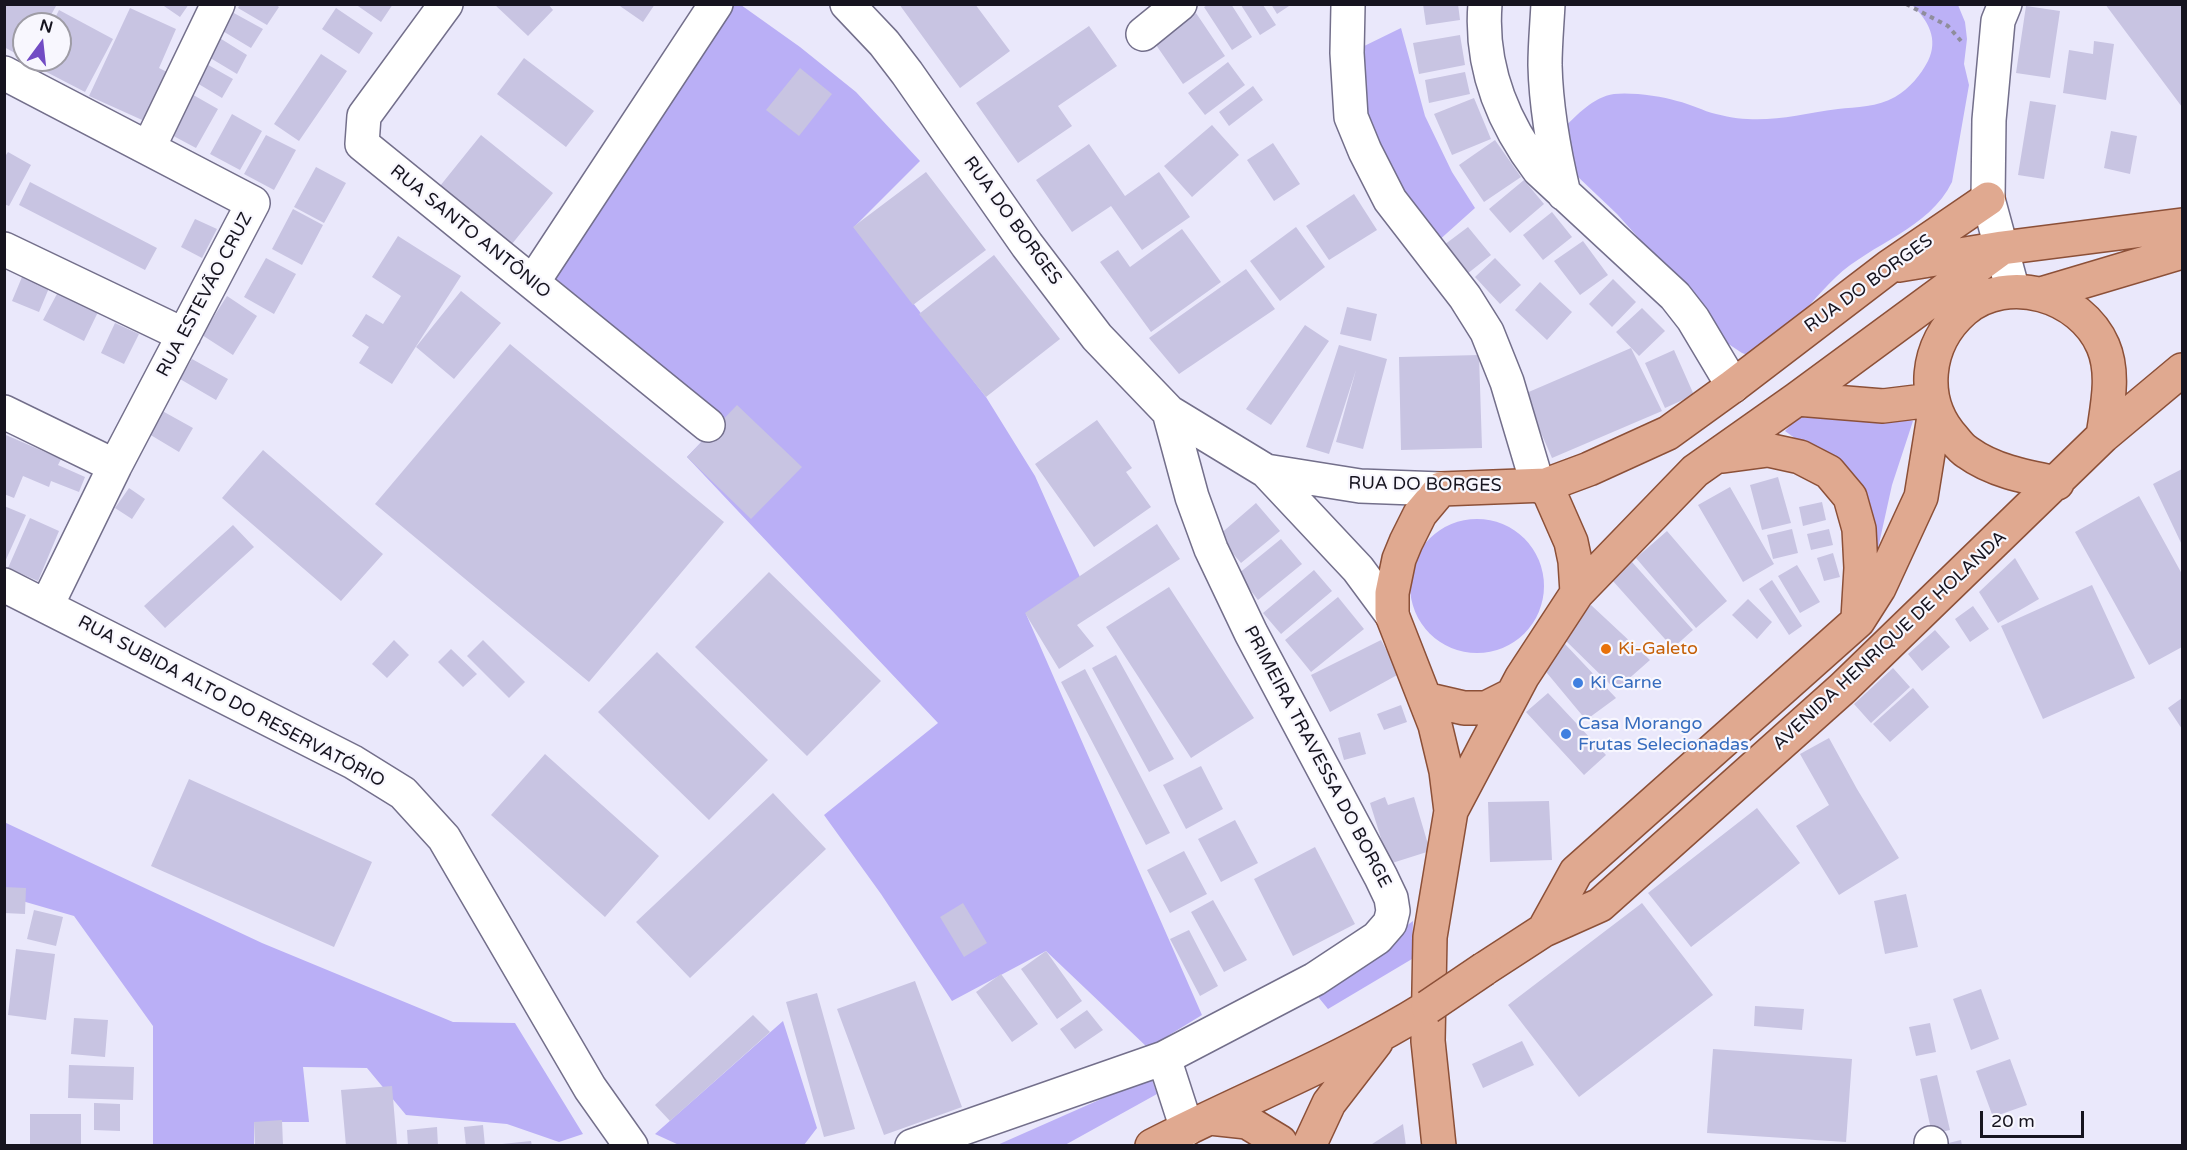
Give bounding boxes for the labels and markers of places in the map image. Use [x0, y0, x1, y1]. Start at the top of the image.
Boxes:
place label: Ki-Galeto [1618, 638, 1698, 660]
marker: Ki-Galeto [1599, 642, 1613, 656]
place label: Ki Carne [1590, 672, 1662, 694]
marker: Ki Carne [1571, 676, 1585, 690]
place label: Casa Morango Frutas Selecionadas [1578, 713, 1749, 756]
marker: Casa Morango Frutas Selecionadas [1559, 727, 1573, 741]

